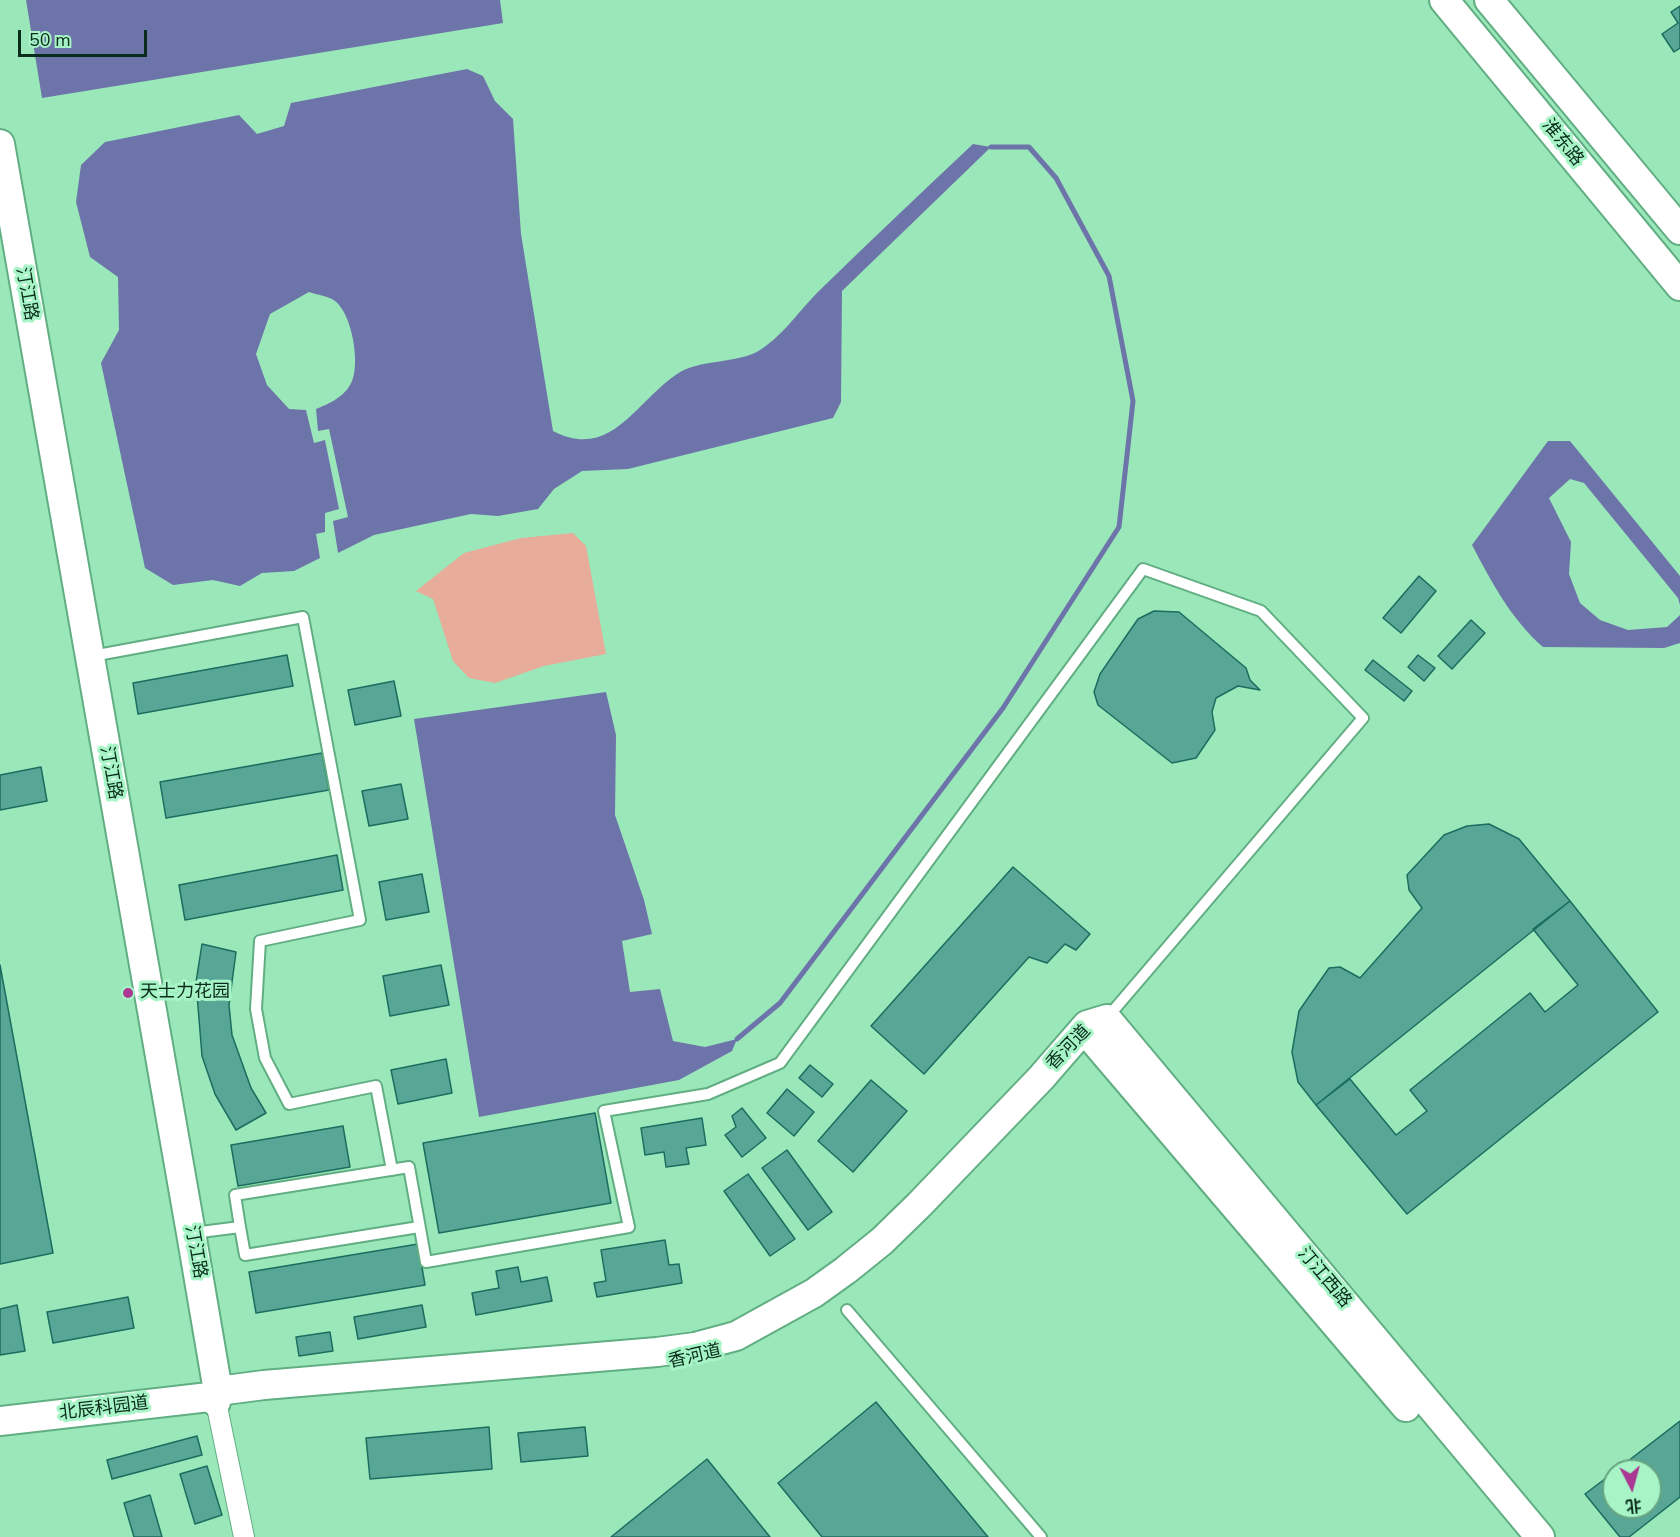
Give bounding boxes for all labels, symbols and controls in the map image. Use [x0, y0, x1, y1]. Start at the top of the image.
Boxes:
scale bar [21, 18, 150, 56]
text: 50 m [29, 28, 71, 52]
street label: 淮东路 [1537, 115, 1587, 171]
street label: 汀江路 [11, 266, 41, 322]
street label: 汀江路 [95, 745, 125, 801]
place label: 天士力花园 [140, 982, 230, 1004]
marker: 天士力花园 [121, 986, 135, 1000]
street label: 香河道 [1042, 1021, 1096, 1075]
street label: 汀江路 [180, 1224, 210, 1280]
street label: 汀江西路 [1293, 1243, 1355, 1313]
street label: 香河道 [666, 1340, 724, 1374]
street label: 北辰科园道 [58, 1393, 150, 1425]
north arrow [1602, 1459, 1662, 1519]
text: 北 [1625, 1493, 1643, 1517]

